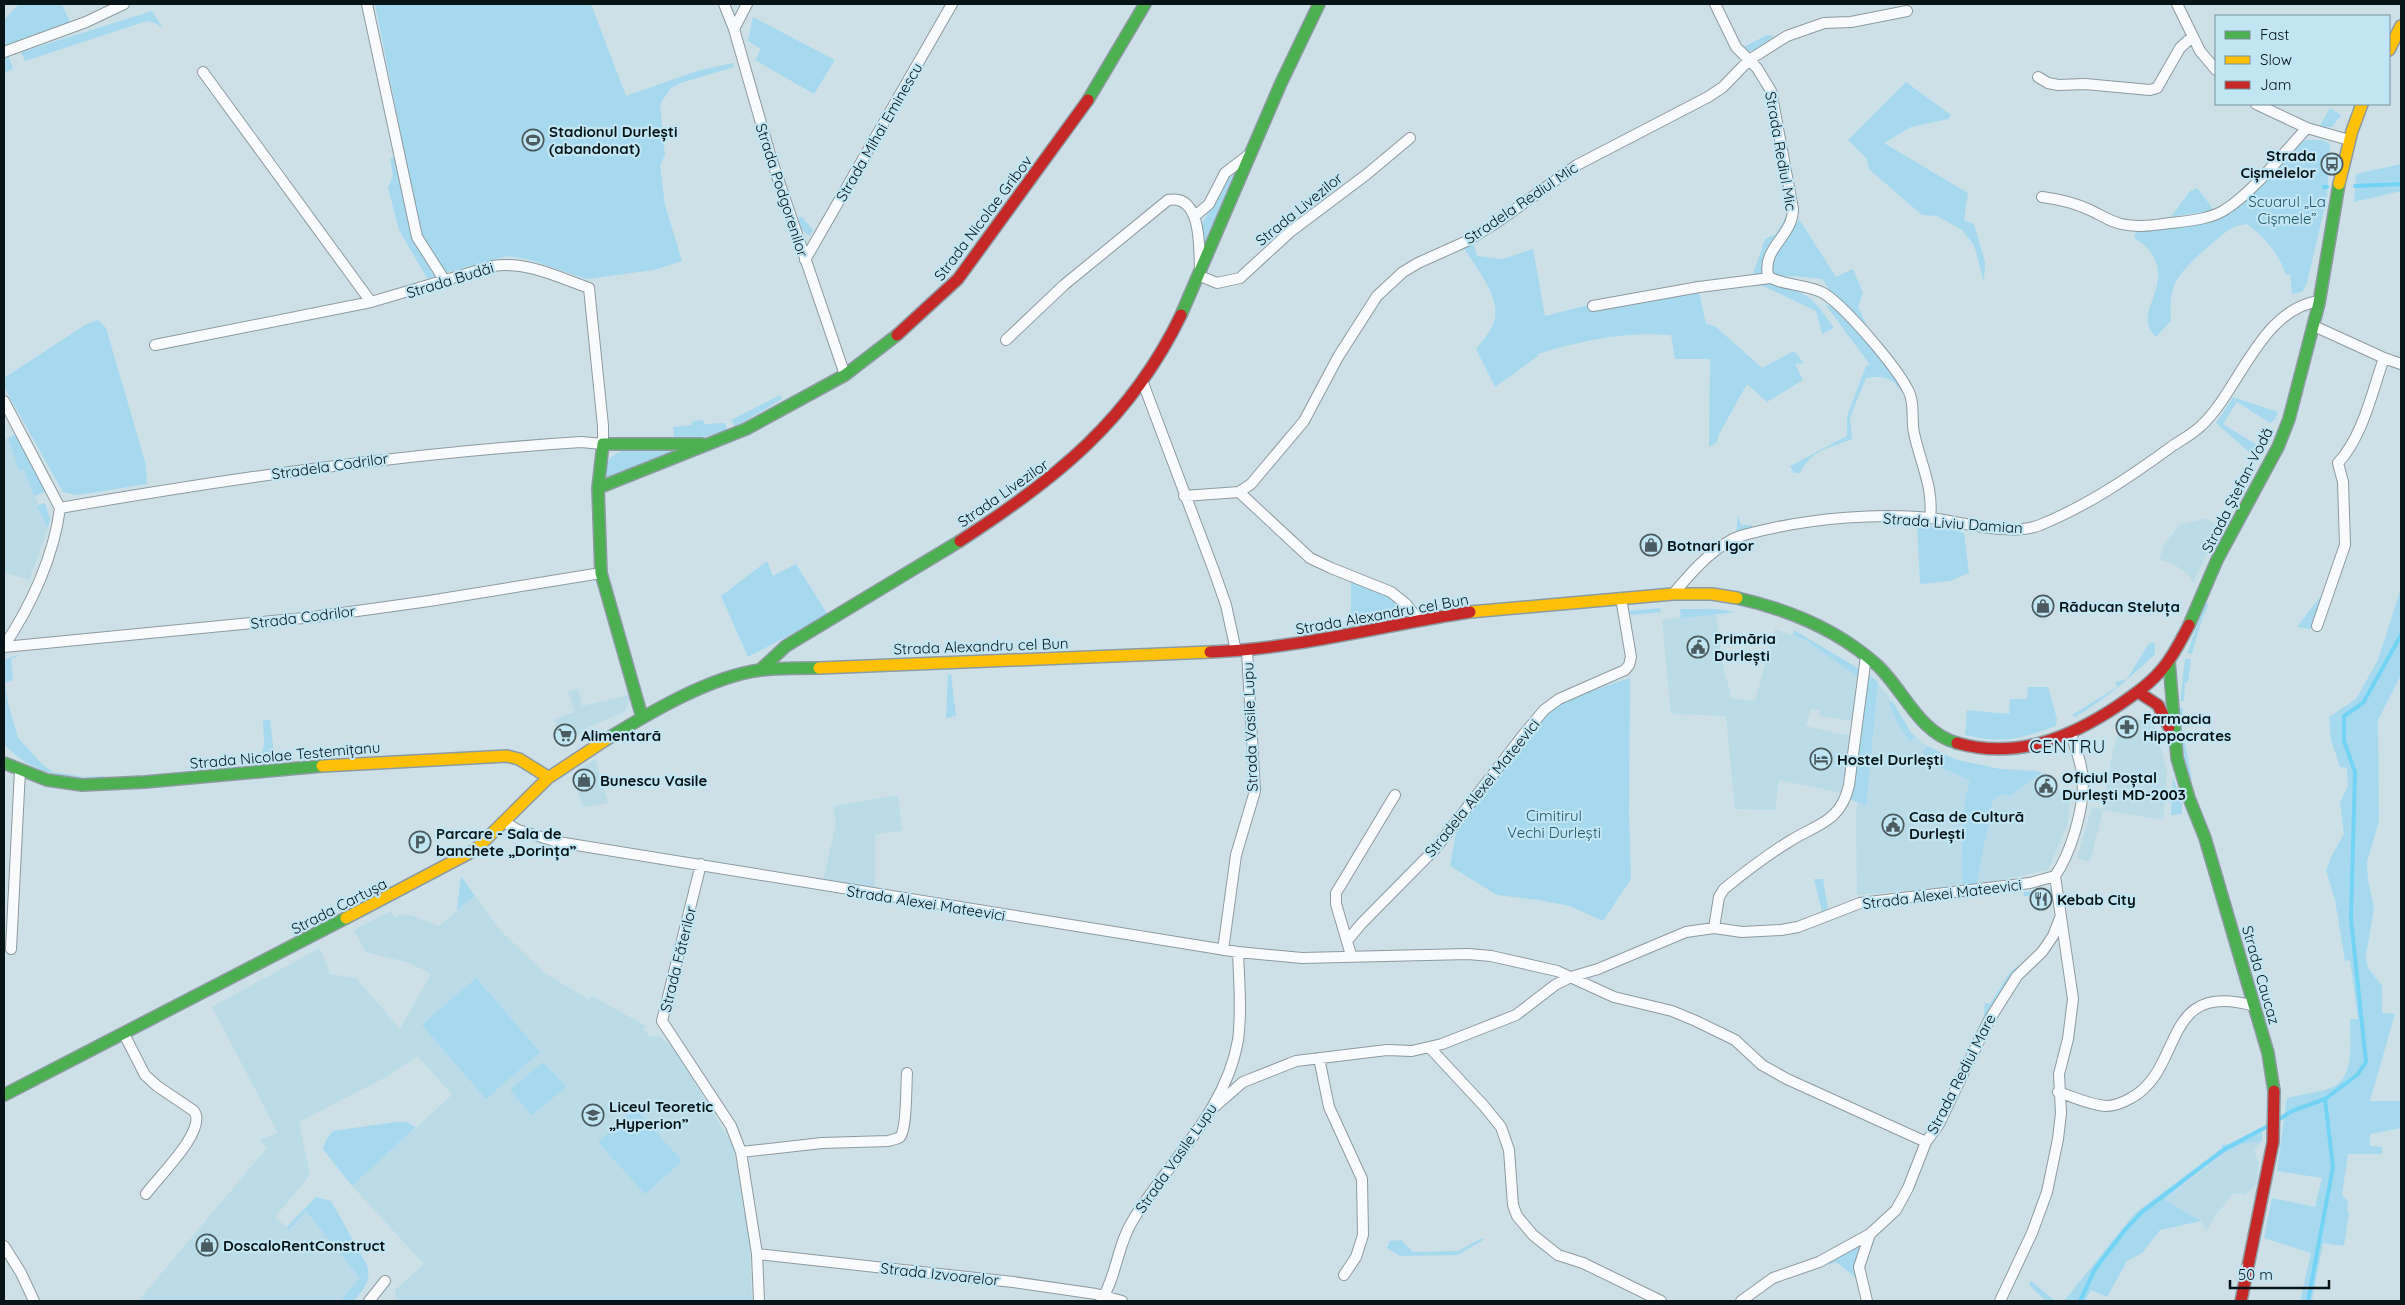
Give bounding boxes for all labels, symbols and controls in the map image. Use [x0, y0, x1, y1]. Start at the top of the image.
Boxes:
legend [2215, 15, 2390, 105]
text: Fast [2260, 25, 2289, 44]
text: Slow [2260, 50, 2292, 69]
street label: Strada Mihai Eminescu [832, 59, 926, 205]
text: Jam [2260, 75, 2291, 94]
street label: Strada Rediul Mic [1761, 90, 1801, 212]
street label: Strada Podgorenilor [751, 121, 813, 259]
place label: Stadionul Durlești (abandonat) [549, 122, 678, 158]
sports icon: Stadionul Durlești (abandonat) [521, 128, 545, 152]
place label: Strada Cișmelelor [2241, 146, 2316, 183]
street label: Strada Nicolae Gribov [930, 152, 1036, 284]
bus stop icon: Strada Cișmelelor [2320, 152, 2344, 176]
street label: Stradela Rediul Mic [1461, 158, 1581, 248]
street label: Strada Livezilor [1252, 168, 1347, 250]
park label: Scuarul „La Cișmele” [2248, 192, 2326, 228]
street label: Strada Budăi [404, 258, 496, 302]
street label: Strada Ștefan-Vodă [2197, 424, 2277, 556]
street label: Stradela Codrilor [271, 448, 390, 484]
street label: Strada Livezilor [954, 455, 1052, 531]
street label: Strada Liviu Damian [1883, 509, 2023, 537]
shop icon: Botnari Igor [1639, 533, 1663, 557]
place label: Botnari Igor [1667, 536, 1755, 555]
street label: Strada Alexandru cel Bun [1294, 589, 1470, 639]
shop icon: Răducan Steluța [2031, 594, 2055, 618]
place label: Răducan Steluța [2059, 597, 2180, 617]
street label: Strada Codrilor [249, 601, 357, 633]
place label: Primăria Durlești [1714, 629, 1776, 666]
street label: Strada Alexandru cel Bun [893, 633, 1069, 659]
public building icon: Primăria Durlești [1686, 635, 1710, 659]
street label: Strada Vasile Lupu [1238, 662, 1262, 792]
place label: Farmacia Hippocrates [2143, 709, 2231, 745]
street label: Stradela Alexei Mateevici [1420, 715, 1544, 861]
pharmacy icon: Farmacia Hippocrates [2115, 715, 2139, 739]
supermarket icon: Alimentară [553, 723, 577, 747]
place label: Alimentară [581, 726, 661, 745]
district label: CENTRU [2030, 735, 2106, 758]
street label: Strada Nicolae Testemițanu [189, 737, 381, 773]
hotel icon: Hostel Durlești [1809, 747, 1833, 771]
place label: Hostel Durlești [1837, 750, 1943, 770]
shop icon: Bunescu Vasile [572, 768, 596, 792]
place label: Oficiul Poștal Durlești MD-2003 [2062, 768, 2186, 805]
place label: Bunescu Vasile [600, 771, 708, 790]
public building icon: Oficiul Poștal Durlești MD-2003 [2034, 774, 2058, 798]
park label: Cimitirul Vechi Durlești [1507, 806, 1601, 842]
place label: Casa de Cultură Durlești [1909, 807, 2024, 844]
public building icon: Casa de Cultură Durlești [1881, 813, 1905, 837]
place label: Parcare - Sala de banchete „Dorința” [436, 824, 577, 861]
parking icon: Parcare - Sala de banchete „Dorința” [408, 830, 432, 854]
street label: Strada Cartușa [288, 874, 390, 938]
street label: Strada Alexei Mateevici [1861, 875, 2023, 913]
street label: Strada Alexei Mateevici [845, 881, 1007, 925]
restaurant icon: Kebab City [2029, 887, 2053, 911]
place label: Kebab City [2057, 890, 2136, 909]
street label: Strada Făterilor [656, 904, 700, 1014]
street label: Strada Caucaz [2238, 923, 2284, 1027]
street label: Strada Rediul Mare [1922, 1011, 2000, 1137]
place label: Liceul Teoretic „Hyperion” [609, 1097, 713, 1133]
street label: Strada Vasile Lupu [1131, 1099, 1221, 1217]
school or university icon: Liceul Teoretic „Hyperion” [581, 1103, 605, 1127]
shop icon: DoscaloRentConstruct [195, 1233, 219, 1257]
place label: DoscaloRentConstruct [223, 1236, 385, 1255]
street label: Strada Izvoarelor [880, 1258, 1001, 1290]
scale bar [2230, 1258, 2329, 1290]
text: 50 m [2238, 1265, 2273, 1284]

